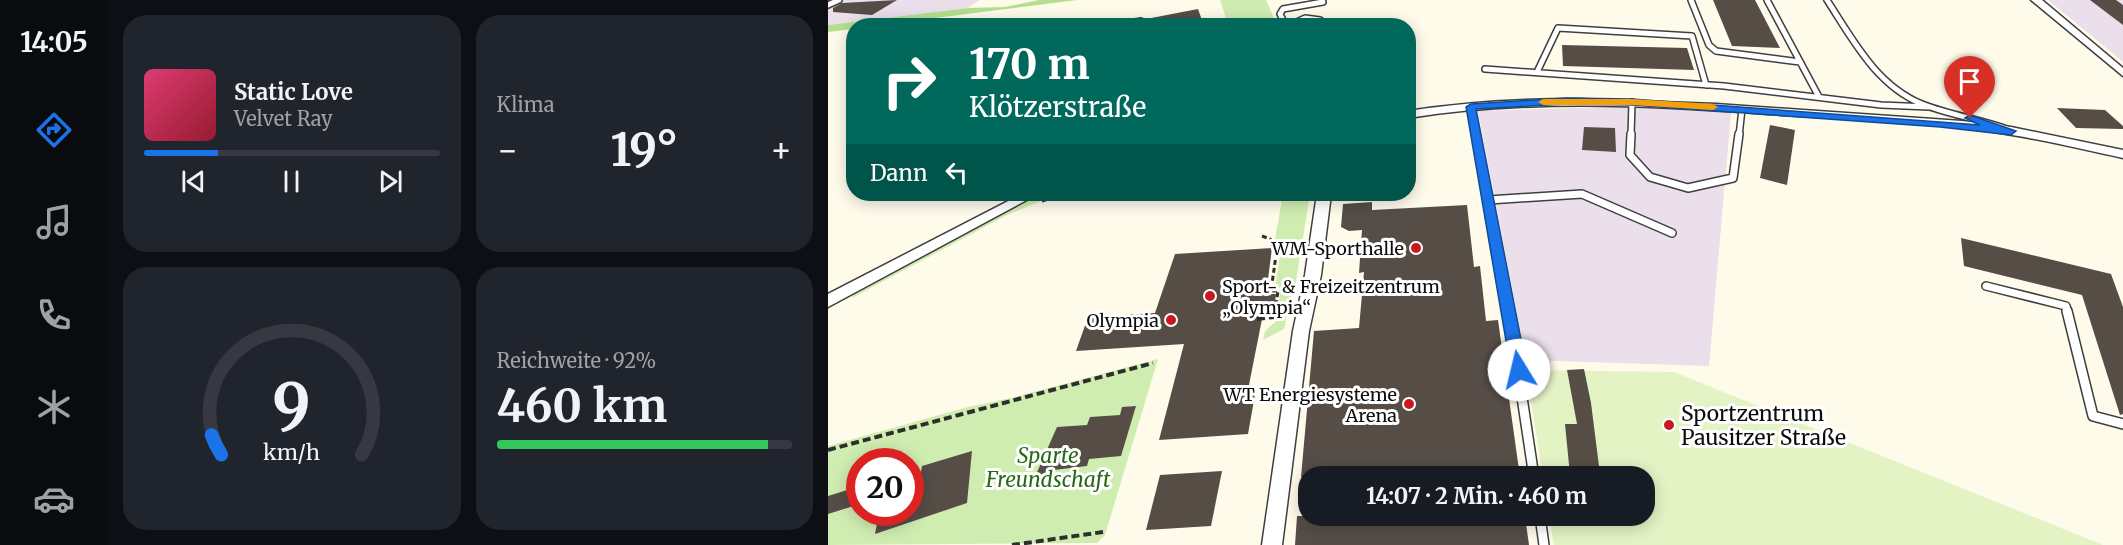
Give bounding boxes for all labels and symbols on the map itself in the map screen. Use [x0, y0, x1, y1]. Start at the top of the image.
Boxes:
pin [1944, 56, 1995, 118]
place label: WM-Sporthalle [1270, 237, 1404, 260]
marker: WM-Sporthalle [1409, 241, 1423, 255]
place label: Sport- & Freizeitzentrum „Olympia“ [1222, 275, 1440, 319]
marker: Sport- & Freizeitzentrum „Olympia“ [1203, 289, 1217, 303]
place label: Olympia [1086, 309, 1159, 332]
marker: Olympia [1164, 313, 1178, 327]
position arrow [1487, 338, 1551, 402]
place label: WT Energiesysteme Arena [1223, 383, 1397, 427]
marker: WT Energiesysteme Arena [1402, 397, 1416, 411]
place label: Sportzentrum Pausitzer Straße [1681, 400, 1846, 451]
marker: Sportzentrum Pausitzer Straße [1662, 418, 1676, 432]
park label: Sparte Freundschaft [985, 442, 1111, 493]
speed limit sign: 20 [846, 448, 924, 526]

